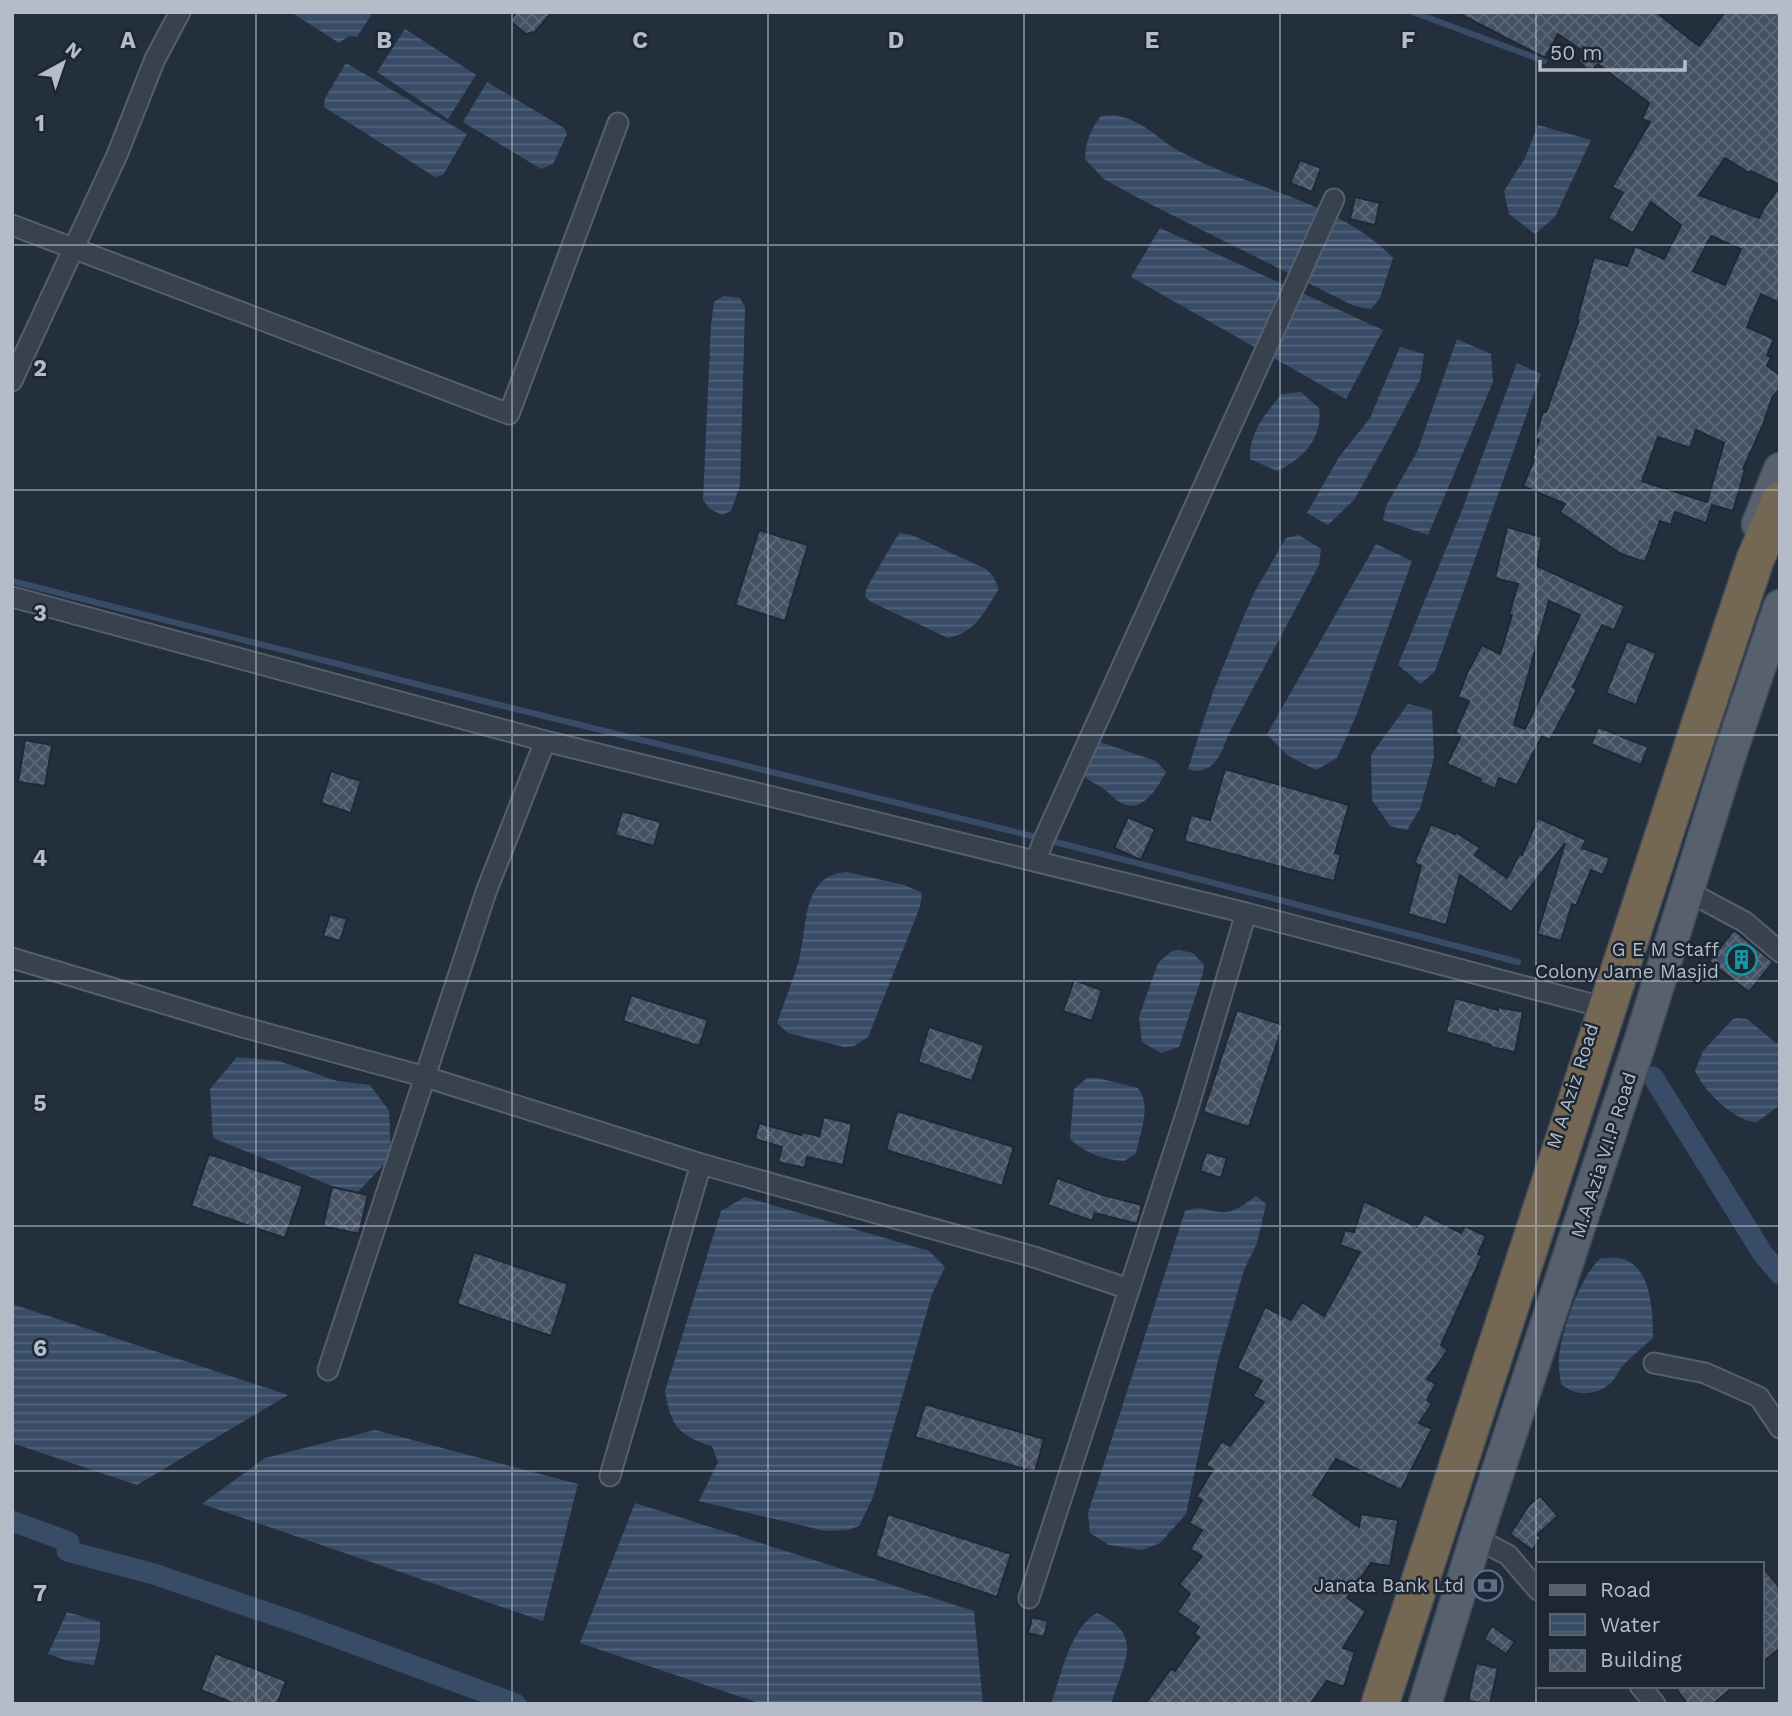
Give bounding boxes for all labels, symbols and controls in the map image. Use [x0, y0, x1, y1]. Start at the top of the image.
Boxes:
text: A [120, 27, 136, 54]
text: B [376, 27, 392, 54]
text: C [632, 27, 648, 54]
text: D [888, 27, 904, 54]
text: E [1145, 27, 1159, 54]
text: F [1401, 27, 1415, 54]
north arrow [28, 28, 98, 98]
scale bar [1540, 28, 1685, 72]
text: N [61, 37, 86, 64]
text: 50 m [1550, 40, 1602, 65]
text: 1 [35, 110, 45, 137]
text: 2 [33, 355, 47, 382]
text: 3 [33, 600, 47, 627]
text: 4 [33, 845, 48, 872]
place label: G E M Staff Colony Jame Masjid [1535, 938, 1719, 983]
building icon: G E M Staff Colony Jame Masjid [1725, 943, 1759, 977]
street label: M A Aziz Road [1541, 1021, 1604, 1152]
street label: M.A Azia V.I.P Road [1566, 1069, 1641, 1241]
text: 5 [33, 1090, 47, 1117]
text: 6 [33, 1335, 47, 1362]
legend [1536, 1562, 1764, 1688]
bank icon: Janata Bank Ltd [1470, 1568, 1504, 1602]
place label: Janata Bank Ltd [1314, 1574, 1464, 1597]
text: Road [1600, 1577, 1651, 1602]
text: 7 [33, 1580, 47, 1607]
text: Water [1600, 1612, 1661, 1637]
text: Building [1600, 1647, 1682, 1672]

